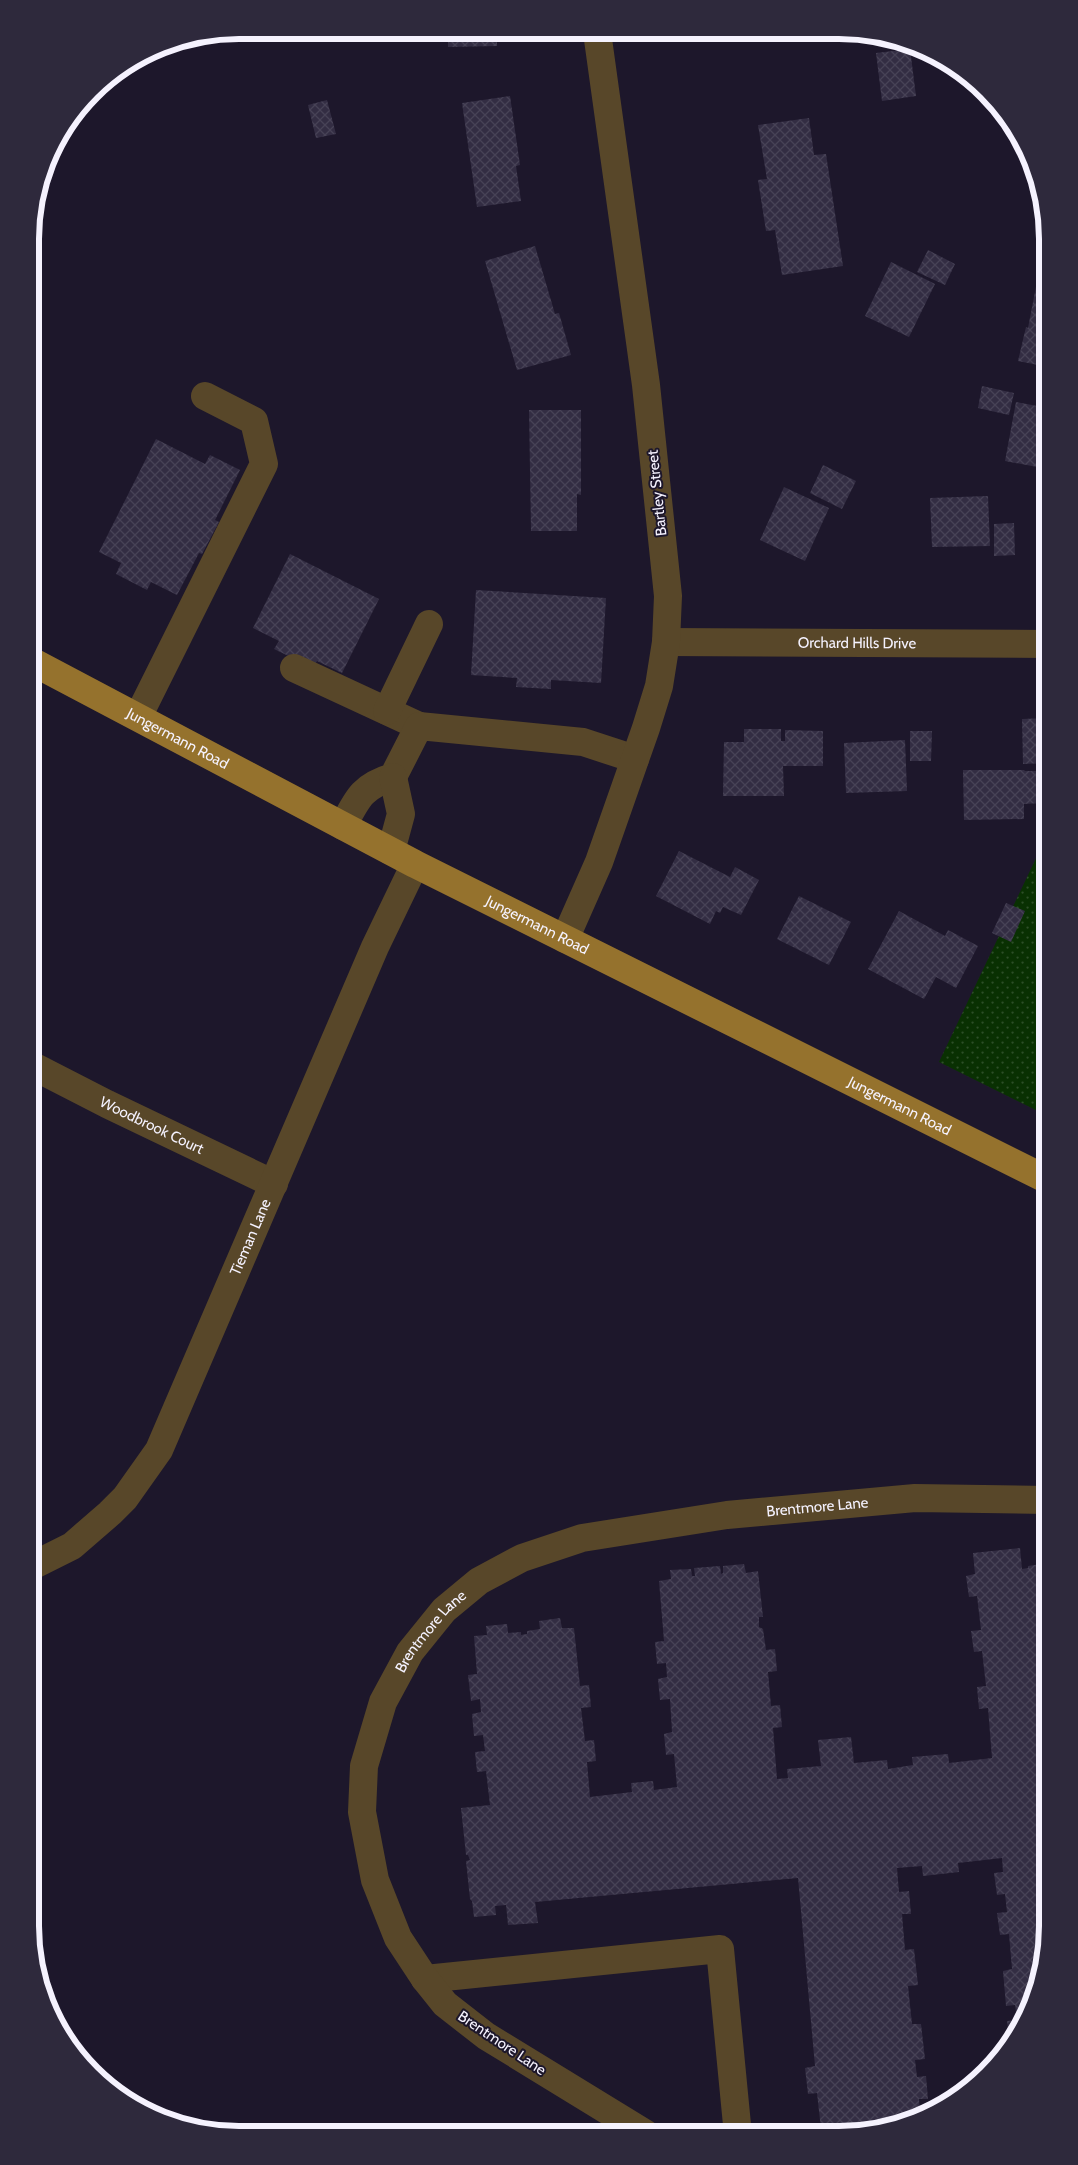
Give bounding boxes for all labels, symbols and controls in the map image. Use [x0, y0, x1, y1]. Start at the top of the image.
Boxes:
street label: Bartley Street [644, 449, 670, 537]
street label: Orchard Hills Drive [798, 634, 917, 652]
street label: Jungermann Road [123, 704, 232, 773]
street label: Jungermann Road [482, 891, 592, 958]
street label: Jungermann Road [844, 1072, 954, 1139]
street label: Woodbrook Court [97, 1093, 207, 1158]
street label: Tieman Lane [226, 1196, 275, 1278]
street label: Brentmore Lane [766, 1493, 869, 1520]
street label: Brentmore Lane [392, 1586, 470, 1676]
street label: Brentmore Lane [455, 2007, 550, 2079]

